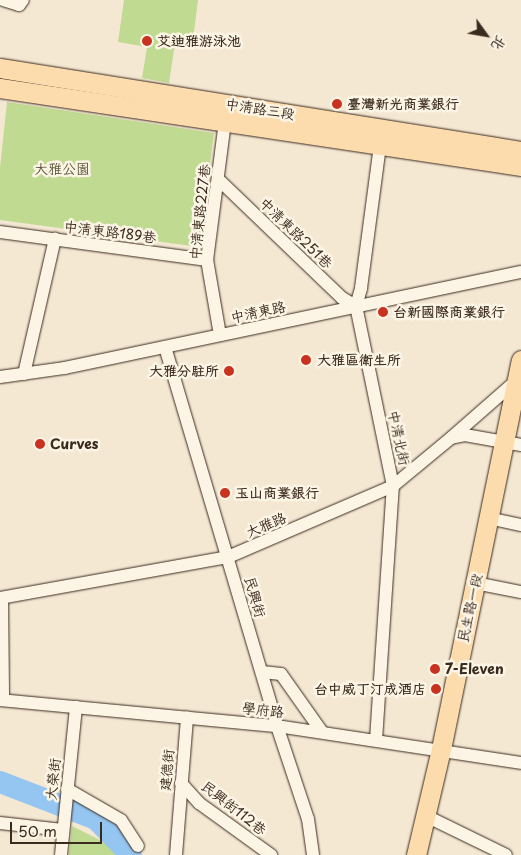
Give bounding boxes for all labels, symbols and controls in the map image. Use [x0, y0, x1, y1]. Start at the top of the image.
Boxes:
north arrow [461, 10, 511, 60]
text: 北 [487, 32, 512, 55]
place label: 艾迪雅游泳池 [157, 33, 241, 49]
marker: 艾迪雅游泳池 [141, 35, 153, 47]
street label: 中清路三段 [224, 95, 296, 123]
place label: 臺灣新光商業銀行 [347, 96, 459, 112]
marker: 臺灣新光商業銀行 [331, 98, 343, 110]
park label: 大雅公園 [34, 161, 90, 177]
street label: 中清東路227巷 [187, 163, 213, 261]
street label: 中清東路251巷 [256, 194, 336, 272]
street label: 中清東路189巷 [63, 218, 157, 246]
street label: 中清東路 [229, 298, 287, 326]
place label: 台新國際商業銀行 [393, 304, 505, 320]
marker: 台新國際商業銀行 [377, 306, 389, 318]
place label: 大雅區衛生所 [317, 352, 401, 368]
marker: 大雅區衛生所 [299, 353, 313, 367]
place label: 大雅分駐所 [149, 363, 219, 379]
marker: 大雅分駐所 [223, 365, 235, 377]
street label: 中清北街 [385, 409, 413, 467]
place label: Curves [50, 436, 99, 452]
marker: Curves [34, 438, 46, 450]
place label: 玉山商業銀行 [235, 485, 319, 501]
marker: 玉山商業銀行 [219, 487, 231, 499]
street label: 大雅路 [243, 509, 289, 541]
street label: 民生路一段 [455, 572, 485, 644]
street label: 民興街 [241, 574, 269, 620]
place label: 7-Eleven [445, 661, 504, 677]
marker: 7-Eleven [429, 663, 441, 675]
place label: 台中威丁汀成酒店 [314, 681, 426, 697]
marker: 台中威丁汀成酒店 [430, 683, 442, 695]
street label: 學府路 [241, 699, 285, 721]
street label: 建德街 [157, 748, 177, 792]
street label: 大榮街 [42, 757, 64, 801]
street label: 民興街112巷 [198, 777, 270, 839]
scale bar [12, 812, 105, 844]
text: 50 m [18, 819, 57, 842]

